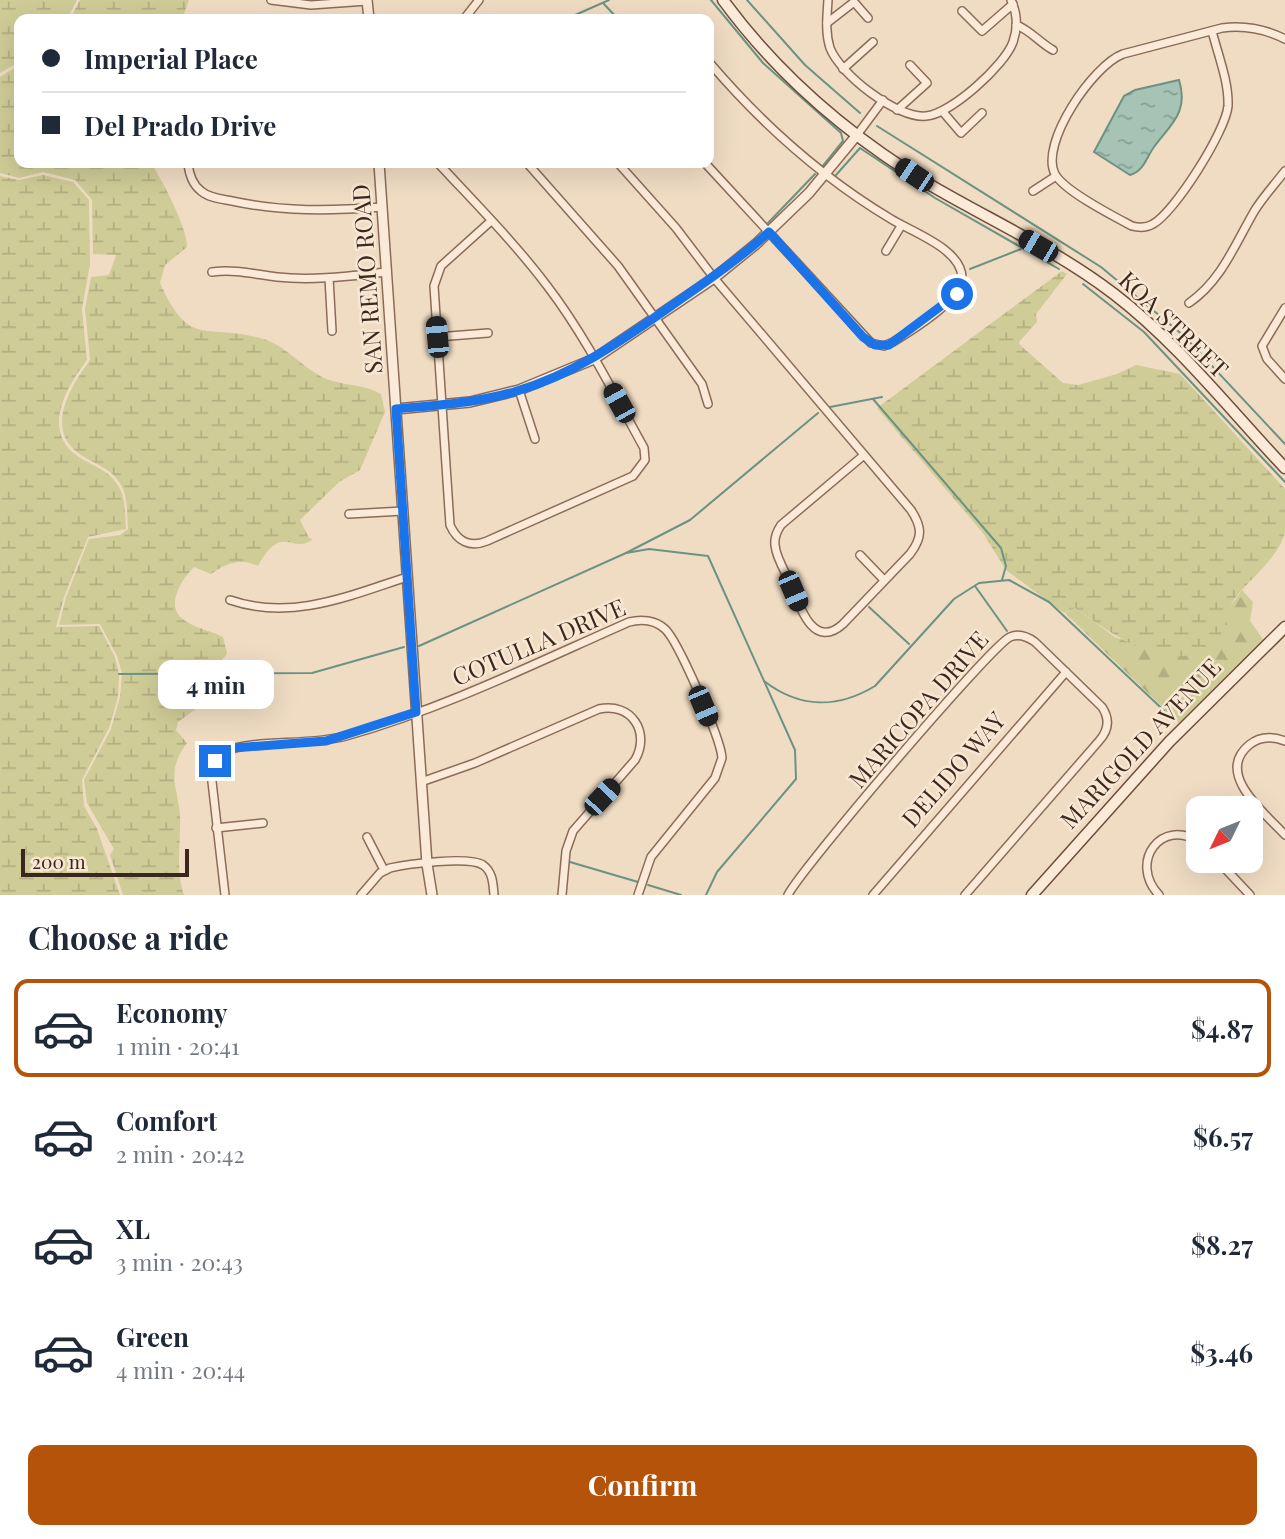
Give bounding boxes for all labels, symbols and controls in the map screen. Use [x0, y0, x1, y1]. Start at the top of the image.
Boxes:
text: Imperial Place [84, 41, 258, 76]
text: Del Prado Drive [84, 108, 276, 143]
car [891, 155, 938, 195]
street label: SAN REMO ROAD [343, 183, 389, 375]
car [1015, 226, 1062, 266]
street label: KOA STREET [1113, 263, 1236, 384]
route start [941, 278, 973, 310]
car [425, 315, 450, 359]
car [600, 380, 639, 426]
car [776, 568, 811, 614]
street label: COTULLA DRIVE [447, 590, 630, 692]
street label: MARICOPA DRIVE [841, 624, 994, 794]
street label: MARIGOLD AVENUE [1052, 651, 1227, 835]
callout: 4 min [157, 660, 273, 708]
text: 4 min [186, 669, 246, 700]
car [686, 683, 721, 729]
street label: DELIDO WAY [894, 704, 1012, 833]
route end [199, 745, 231, 777]
car [580, 774, 625, 820]
north arrow [1186, 796, 1264, 873]
map controls [1186, 796, 1263, 873]
scale bar [21, 846, 189, 878]
text: 200 m [32, 848, 86, 874]
text: Choose a ride [28, 915, 229, 958]
text: Economy [116, 995, 227, 1030]
icon: car [32, 997, 95, 1060]
text: $4.87 [1191, 1011, 1253, 1046]
text: 1 min · 20:41 [116, 1030, 239, 1061]
text: Comfort [116, 1103, 217, 1138]
icon: car [32, 1105, 95, 1168]
text: $6.57 [1193, 1119, 1253, 1154]
text: 2 min · 20:42 [116, 1138, 244, 1169]
text: XL [116, 1211, 150, 1246]
icon: car [32, 1213, 95, 1276]
text: $8.27 [1191, 1227, 1253, 1262]
text: 3 min · 20:43 [116, 1246, 243, 1277]
text: Green [116, 1319, 189, 1354]
icon: car [32, 1321, 95, 1384]
text: $3.46 [1190, 1335, 1253, 1370]
text: 4 min · 20:44 [116, 1354, 245, 1385]
button: Confirm [28, 1445, 1257, 1525]

